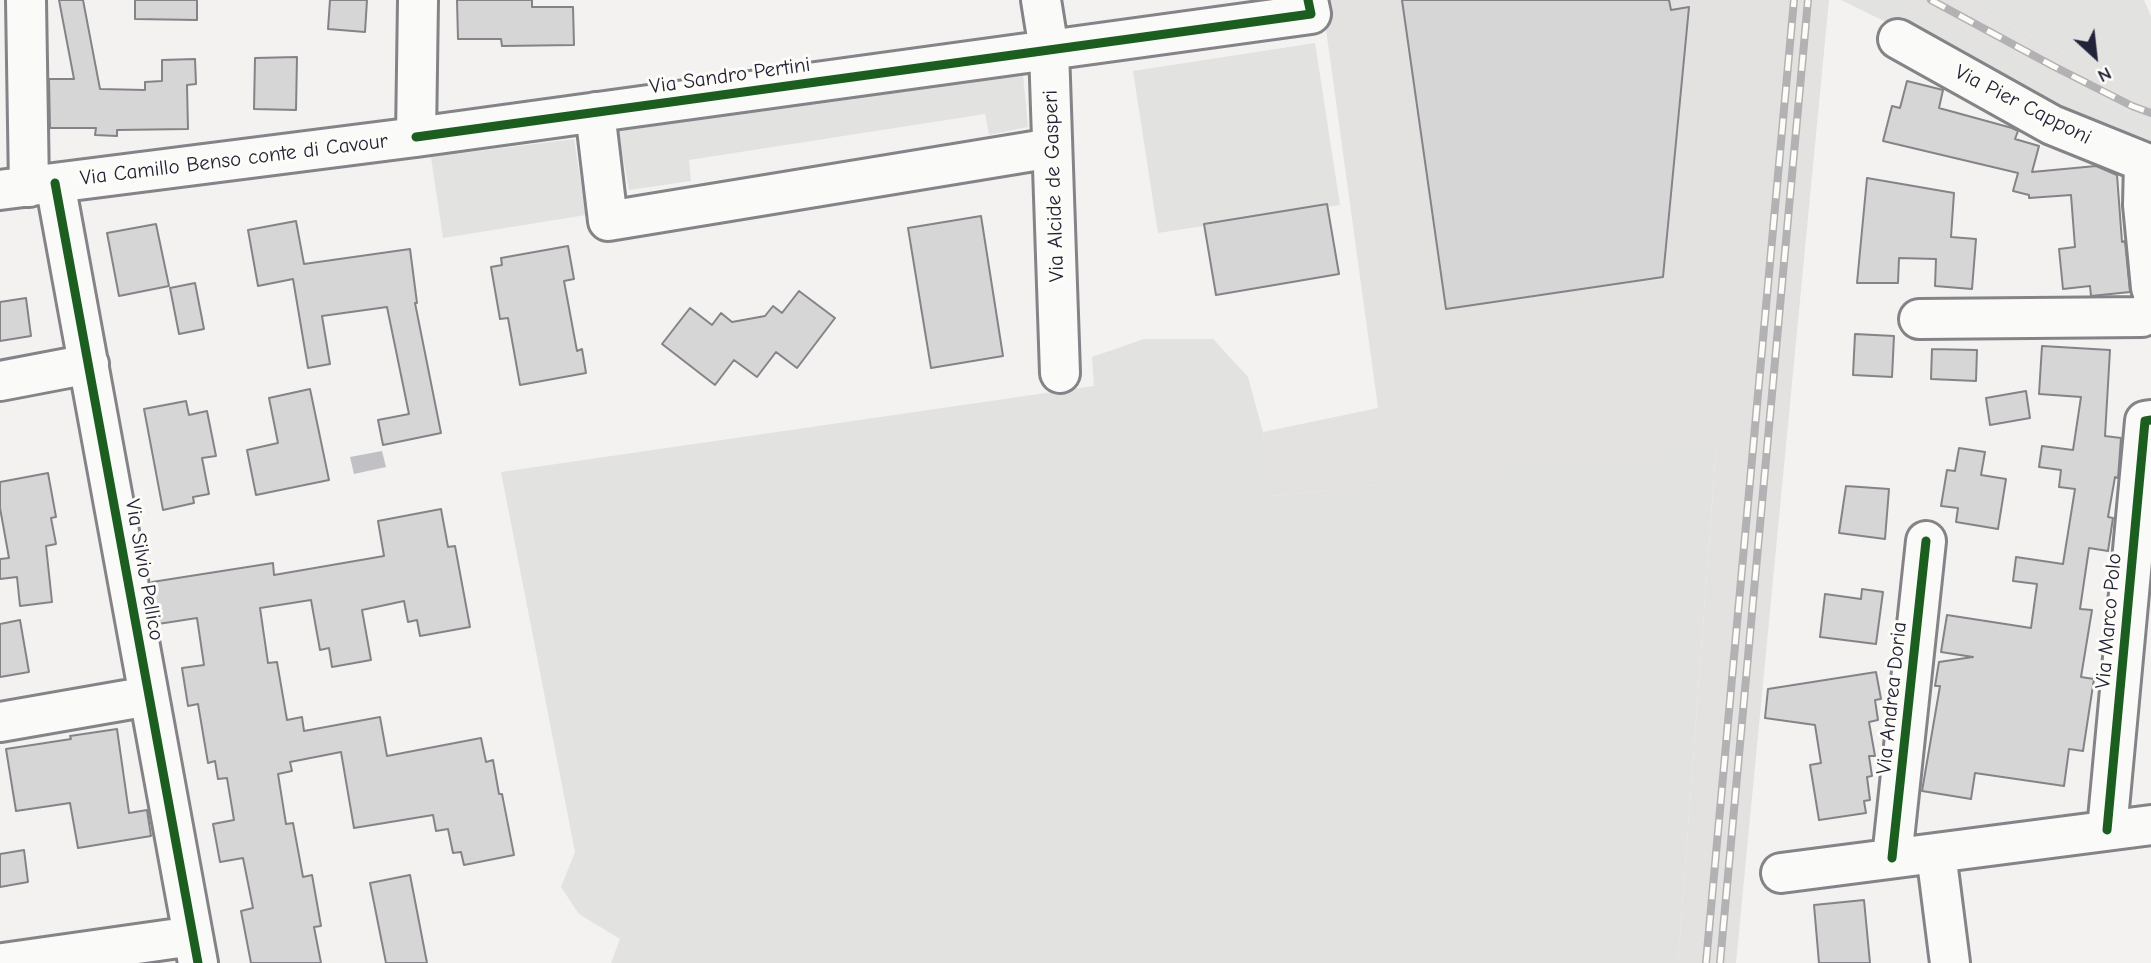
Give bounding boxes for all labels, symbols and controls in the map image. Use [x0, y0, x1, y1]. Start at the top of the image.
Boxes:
north arrow [2060, 21, 2130, 91]
street label: Via Sandro Pertini [648, 52, 812, 100]
street label: Via Pier Capponi [1951, 60, 2095, 150]
text: N [2094, 62, 2115, 87]
street label: Via Alcide de Gasperi [1038, 89, 1070, 283]
street label: Via Camillo Benso conte di Cavour [79, 129, 389, 191]
street label: Via Silvio Pellico [119, 497, 169, 643]
street label: Via Marco Polo [2091, 552, 2127, 690]
street label: Via Andrea Doria [1871, 620, 1913, 776]

